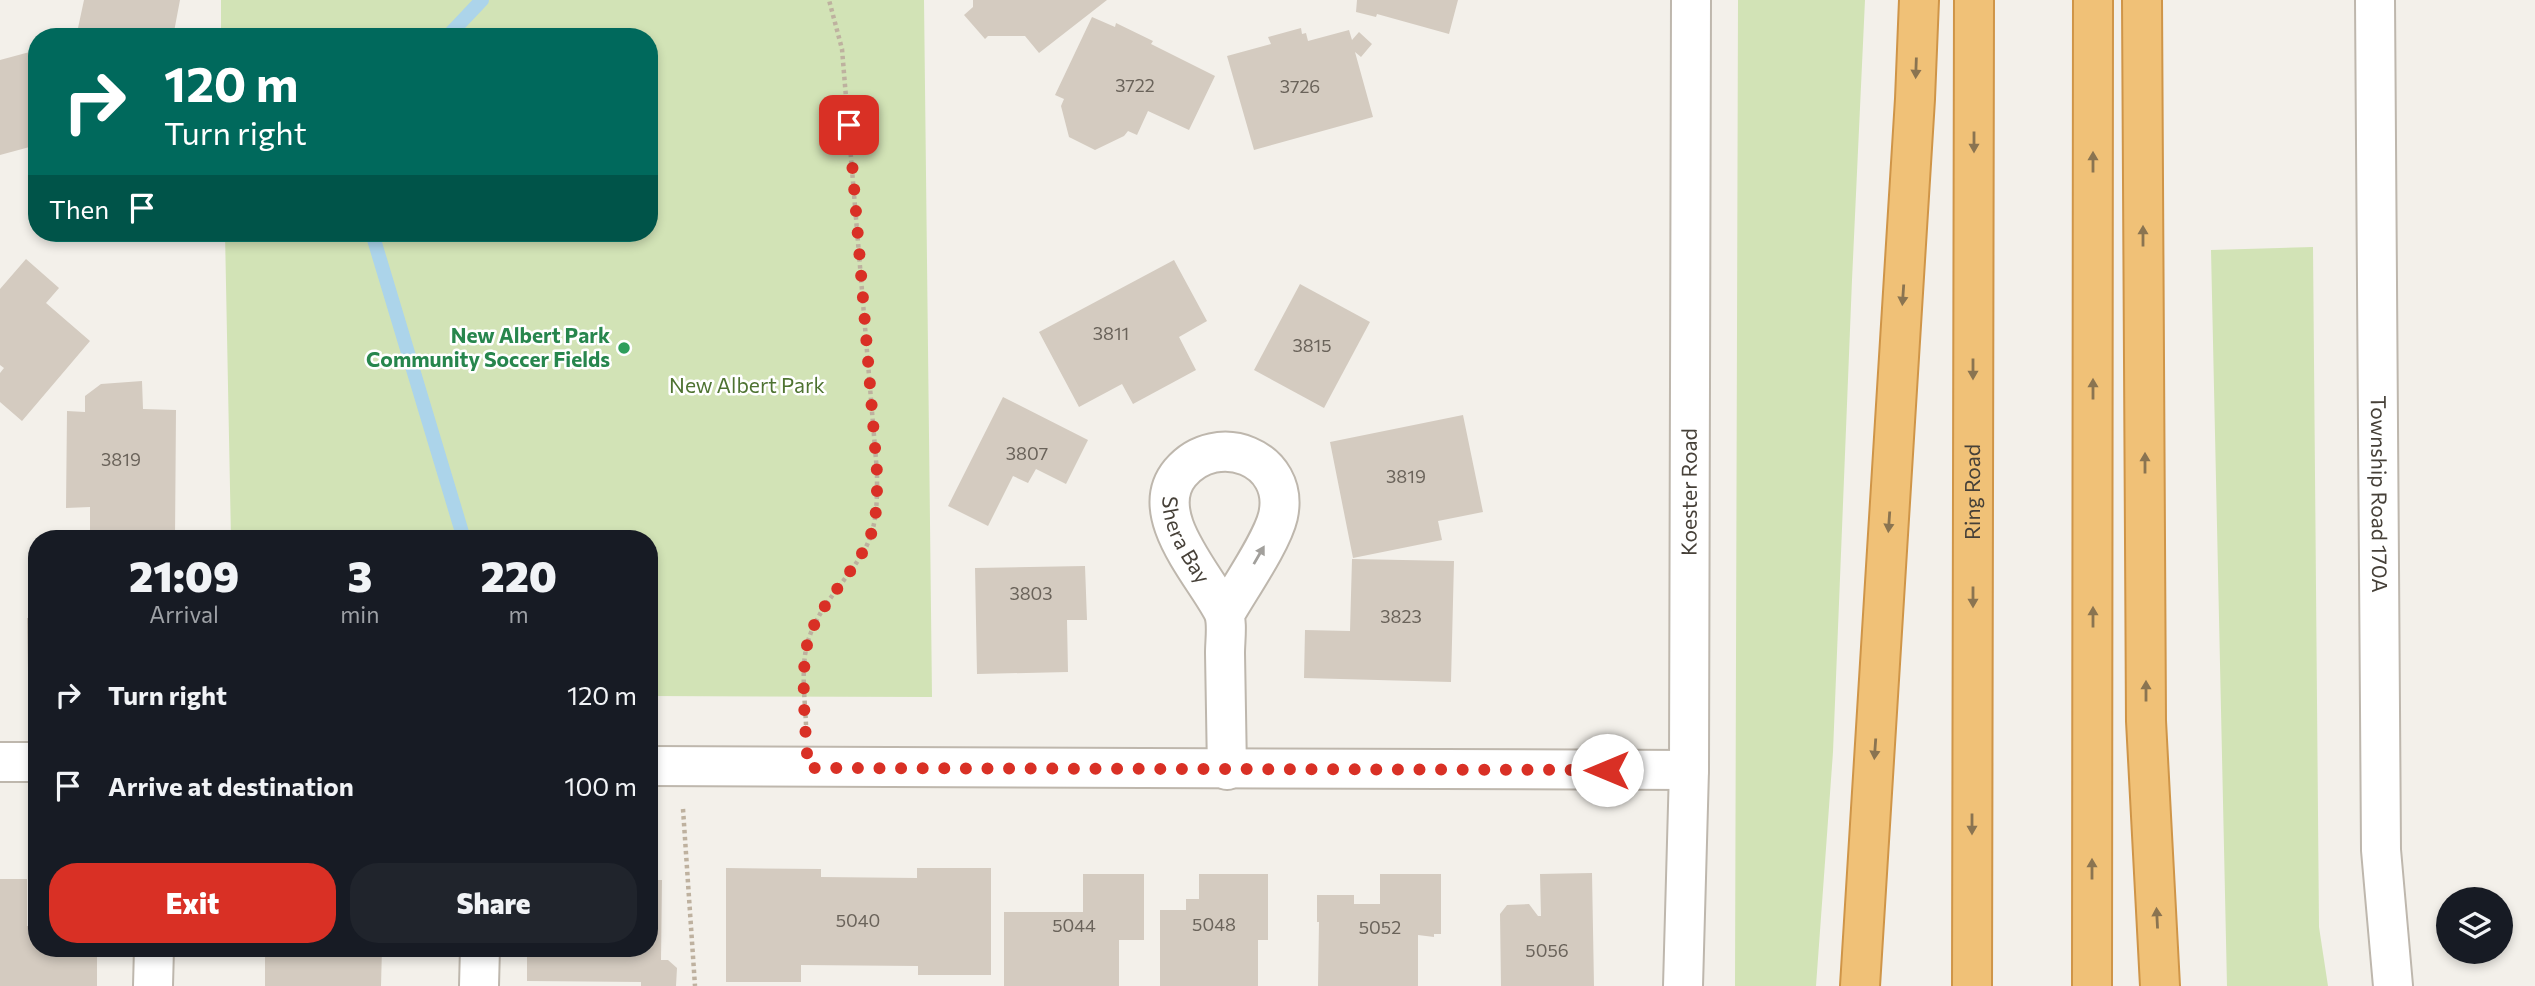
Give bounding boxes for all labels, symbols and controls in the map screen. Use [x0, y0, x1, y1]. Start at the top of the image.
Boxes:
text: 120 m [164, 52, 298, 112]
icon: right [49, 56, 140, 147]
one-way arrow [1911, 57, 1922, 79]
house number: 3722 [1115, 74, 1155, 96]
house number: 3726 [1280, 75, 1320, 97]
pin [819, 95, 879, 155]
icon: arrive [830, 106, 868, 144]
text: Turn right [164, 112, 307, 152]
one-way arrow [1968, 131, 1980, 153]
one-way arrow [2087, 151, 2099, 173]
icon: arrive [123, 189, 161, 227]
text: Then [49, 193, 109, 224]
one-way arrow [2137, 224, 2149, 246]
one-way arrow [1897, 285, 1908, 307]
place label: New Albert Park Community Soccer Fields [366, 322, 610, 371]
house number: 3811 [1093, 322, 1129, 344]
house number: 3815 [1292, 334, 1332, 356]
marker: New Albert Park Community Soccer Fields [616, 340, 632, 356]
one-way arrow [1967, 358, 1979, 380]
park label: New Albert Park [669, 372, 825, 397]
one-way arrow [2087, 378, 2099, 400]
street label: Township Road 170A [2367, 395, 2393, 593]
street label: Koester Road [1676, 428, 1701, 556]
house number: 3807 [1006, 442, 1048, 464]
street label: Ring Road [1959, 444, 1984, 540]
house number: 3819 [101, 448, 141, 470]
one-way arrow [2139, 452, 2151, 474]
house number: 3819 [1386, 465, 1426, 487]
street label: Shera Bay [1159, 496, 1216, 588]
one-way arrow [1883, 512, 1894, 534]
one-way arrow [1253, 545, 1265, 565]
text: 21:09 [129, 549, 239, 601]
text: 3 [347, 549, 372, 601]
text: 220 [480, 549, 557, 601]
house number: 3803 [1009, 582, 1053, 604]
one-way arrow [1967, 586, 1979, 608]
text: Arrival [149, 600, 219, 628]
text: min [340, 600, 379, 628]
text: m [509, 600, 529, 628]
house number: 3823 [1380, 605, 1422, 627]
one-way arrow [2087, 606, 2098, 628]
icon: right [49, 676, 87, 714]
text: Turn right [108, 679, 227, 710]
text: 120 m [567, 679, 637, 710]
one-way arrow [2140, 679, 2152, 701]
position arrow [1570, 733, 1644, 807]
one-way arrow [1869, 739, 1880, 761]
icon: arrive [49, 767, 87, 805]
text: Arrive at destination [108, 770, 354, 801]
text: 100 m [564, 770, 637, 801]
one-way arrow [1966, 813, 1978, 835]
one-way arrow [2086, 858, 2098, 880]
button: Exit [49, 863, 336, 943]
button: Share [350, 863, 637, 943]
map controls [2436, 887, 2513, 964]
button: layers [2436, 887, 2513, 964]
one-way arrow [2151, 907, 2162, 929]
house number: 5040 [836, 909, 880, 931]
house number: 5048 [1192, 913, 1236, 935]
house number: 5044 [1052, 914, 1096, 936]
house number: 5052 [1359, 916, 1401, 938]
house number: 5056 [1525, 939, 1569, 961]

